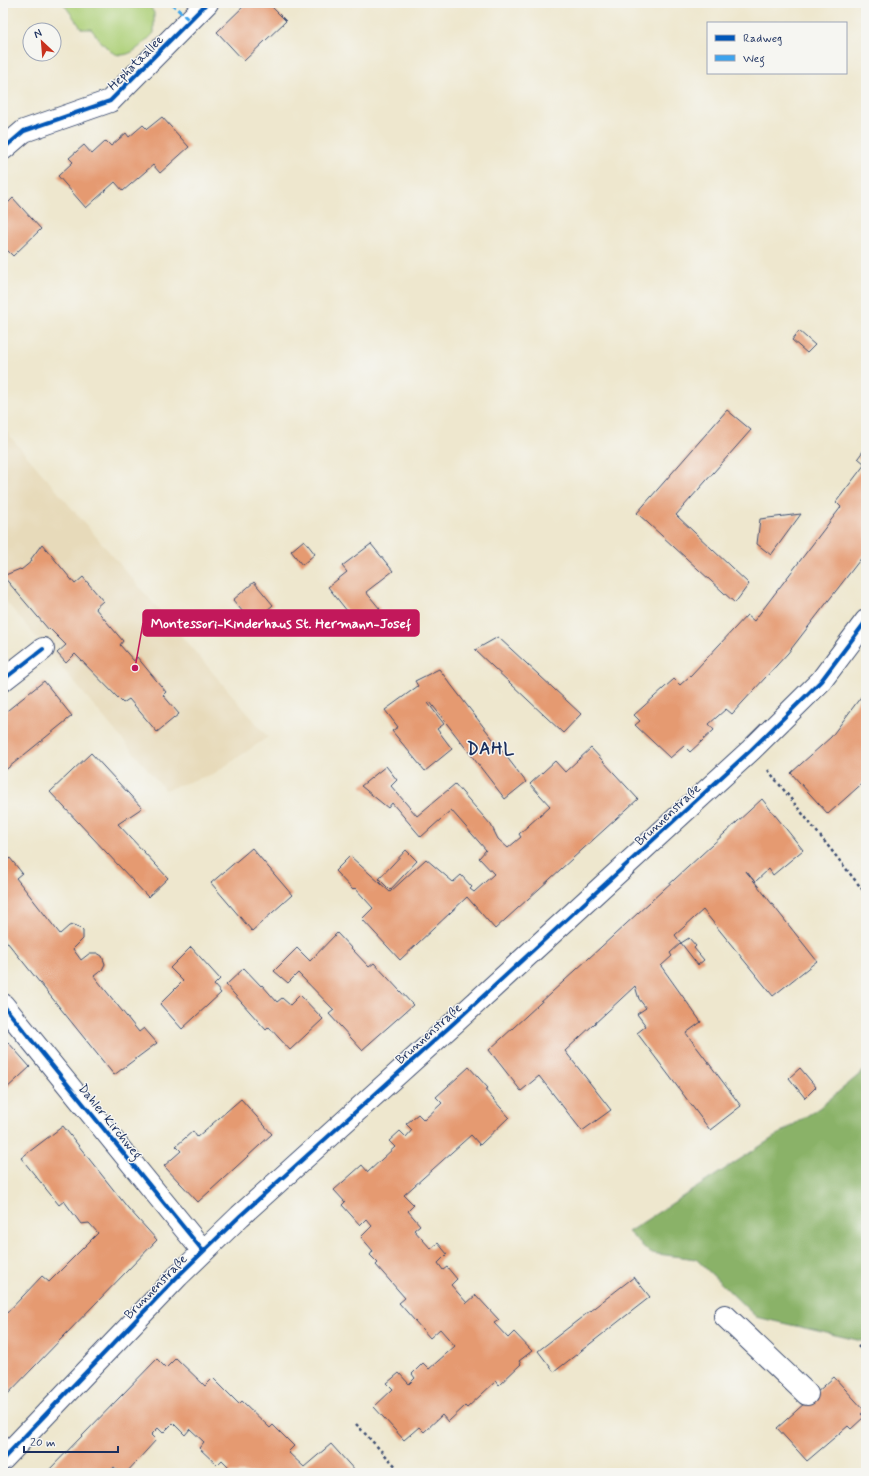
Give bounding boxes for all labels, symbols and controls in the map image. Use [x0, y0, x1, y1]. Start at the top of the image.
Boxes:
north arrow [22, 22, 62, 62]
legend [707, 22, 847, 74]
text: N [32, 26, 44, 42]
text: Radweg [743, 31, 782, 47]
street label: Hephataallee [105, 32, 168, 95]
text: Weg [743, 51, 765, 68]
callout: Montessori-Kinderhaus St. Hermann-Josef [143, 610, 419, 636]
text: Montessori-Kinderhaus St. Hermann-Josef [151, 615, 412, 633]
district label: DAHL [467, 738, 515, 760]
street label: Brunnenstraße [632, 780, 705, 850]
street label: Brunnenstraße [392, 1000, 466, 1069]
street label: Dahler Kirchweg [73, 1081, 146, 1165]
street label: Brunnenstraße [121, 1251, 191, 1323]
scale bar [24, 1428, 118, 1454]
text: 20 m [30, 1435, 56, 1451]

